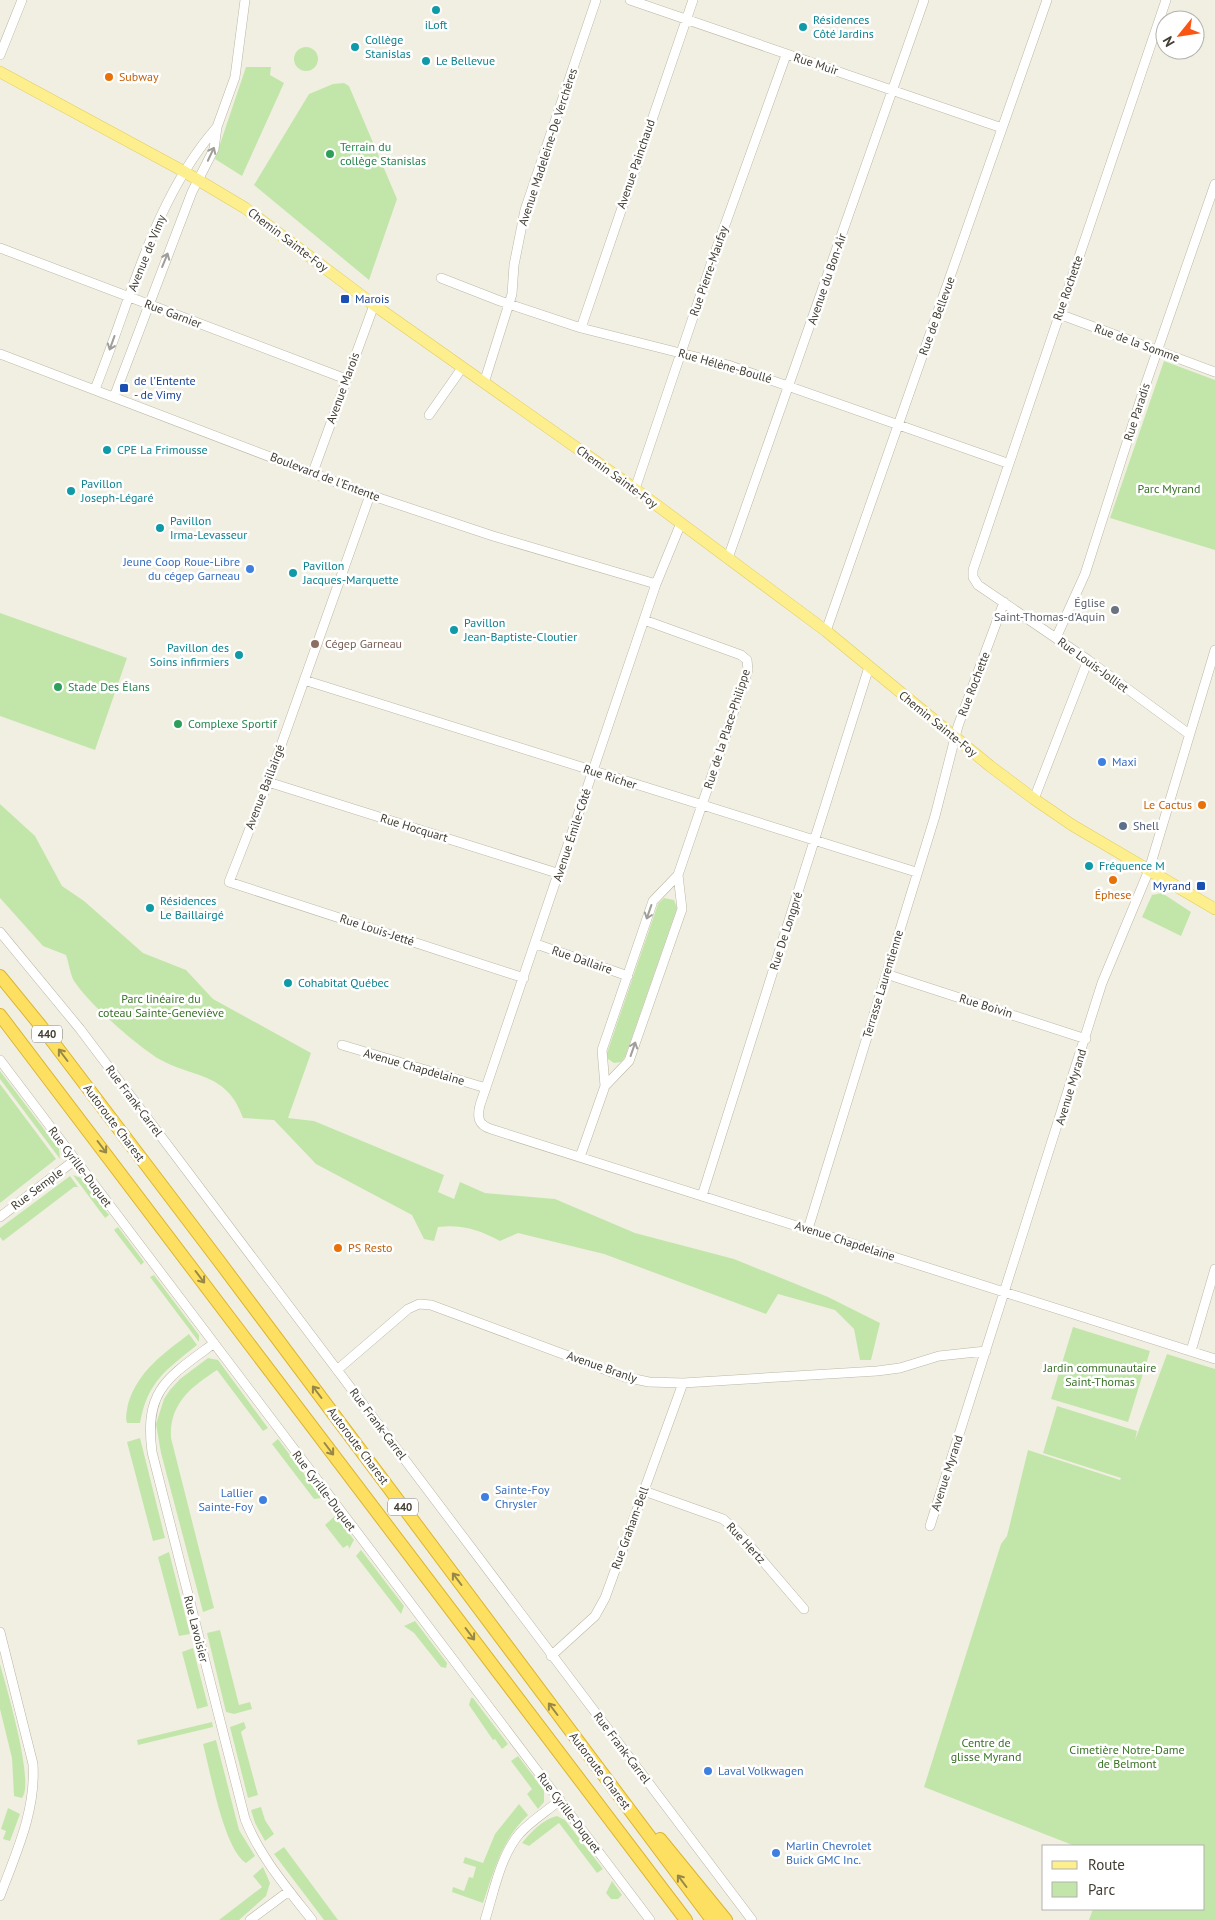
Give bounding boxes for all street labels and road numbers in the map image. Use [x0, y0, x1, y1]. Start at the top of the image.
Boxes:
street label: Rue Muir [792, 49, 840, 78]
street label: Avenue Madeleine-De Verchères [515, 66, 580, 228]
street label: Avenue Painchaud [613, 117, 658, 211]
street label: Chemin Sainte-Foy [245, 204, 332, 275]
street label: Avenue de Vimy [124, 212, 169, 293]
street label: Rue Pierre-Maufay [686, 223, 731, 318]
street label: Avenue du Bon-Air [804, 231, 849, 326]
street label: Rue Rochette [1049, 253, 1086, 322]
street label: Rue de Bellevue [915, 274, 958, 357]
street label: Rue Garnier [142, 296, 204, 331]
street label: Rue de la Somme [1093, 320, 1182, 365]
street label: Rue Hélène-Boullé [677, 345, 774, 386]
street label: Avenue Marois [323, 350, 362, 426]
street label: Rue Paradis [1120, 381, 1153, 443]
street label: Chemin Sainte-Foy [574, 442, 661, 511]
street label: Boulevard de l'Entente [268, 449, 382, 504]
street label: Rue Louis-Jolliet [1055, 634, 1132, 695]
street label: Rue Rochette [954, 649, 993, 718]
street label: Rue de la Place-Philippe [700, 667, 753, 791]
street label: Chemin Sainte-Foy [896, 687, 981, 760]
street label: Avenue Baillairgé [241, 742, 288, 831]
street label: Rue Richer [582, 761, 639, 792]
street label: Avenue Émile-Côté [549, 786, 594, 883]
street label: Rue Hocquart [379, 810, 450, 845]
street label: Rue De Longpré [766, 890, 805, 972]
street label: Rue Louis-Jetté [338, 910, 416, 949]
street label: Terrasse Laurentienne [859, 928, 906, 1040]
street label: Rue Dallaire [550, 942, 614, 977]
street label: Rue Boivin [958, 990, 1015, 1021]
road number: 440 [32, 1026, 62, 1042]
street label: Avenue Chapdelaine [362, 1045, 466, 1088]
street label: Avenue Myrand [1052, 1047, 1089, 1127]
street label: Rue Frank-Carrel [103, 1062, 166, 1140]
street label: Autoroute Charest [81, 1081, 148, 1164]
street label: Rue Cyrille-Duquet [45, 1124, 116, 1210]
street label: Rue Semple [8, 1164, 66, 1213]
street label: Avenue Chapdelaine [793, 1217, 897, 1264]
street label: Avenue Branly [565, 1347, 640, 1386]
street label: Rue Frank-Carrel [347, 1385, 410, 1463]
street label: Autoroute Charest [325, 1404, 392, 1487]
street label: Avenue Myrand [927, 1433, 966, 1513]
street label: Rue Cyrille-Duquet [289, 1448, 360, 1534]
street label: Rue Graham-Bell [608, 1484, 652, 1571]
road number: 440 [388, 1498, 418, 1515]
street label: Rue Hertz [724, 1519, 769, 1566]
street label: Rue Lavoisier [181, 1594, 212, 1664]
street label: Rue Frank-Carrel [591, 1709, 654, 1787]
street label: Autoroute Charest [567, 1729, 634, 1812]
street label: Rue Cyrille-Duquet [534, 1770, 605, 1856]

